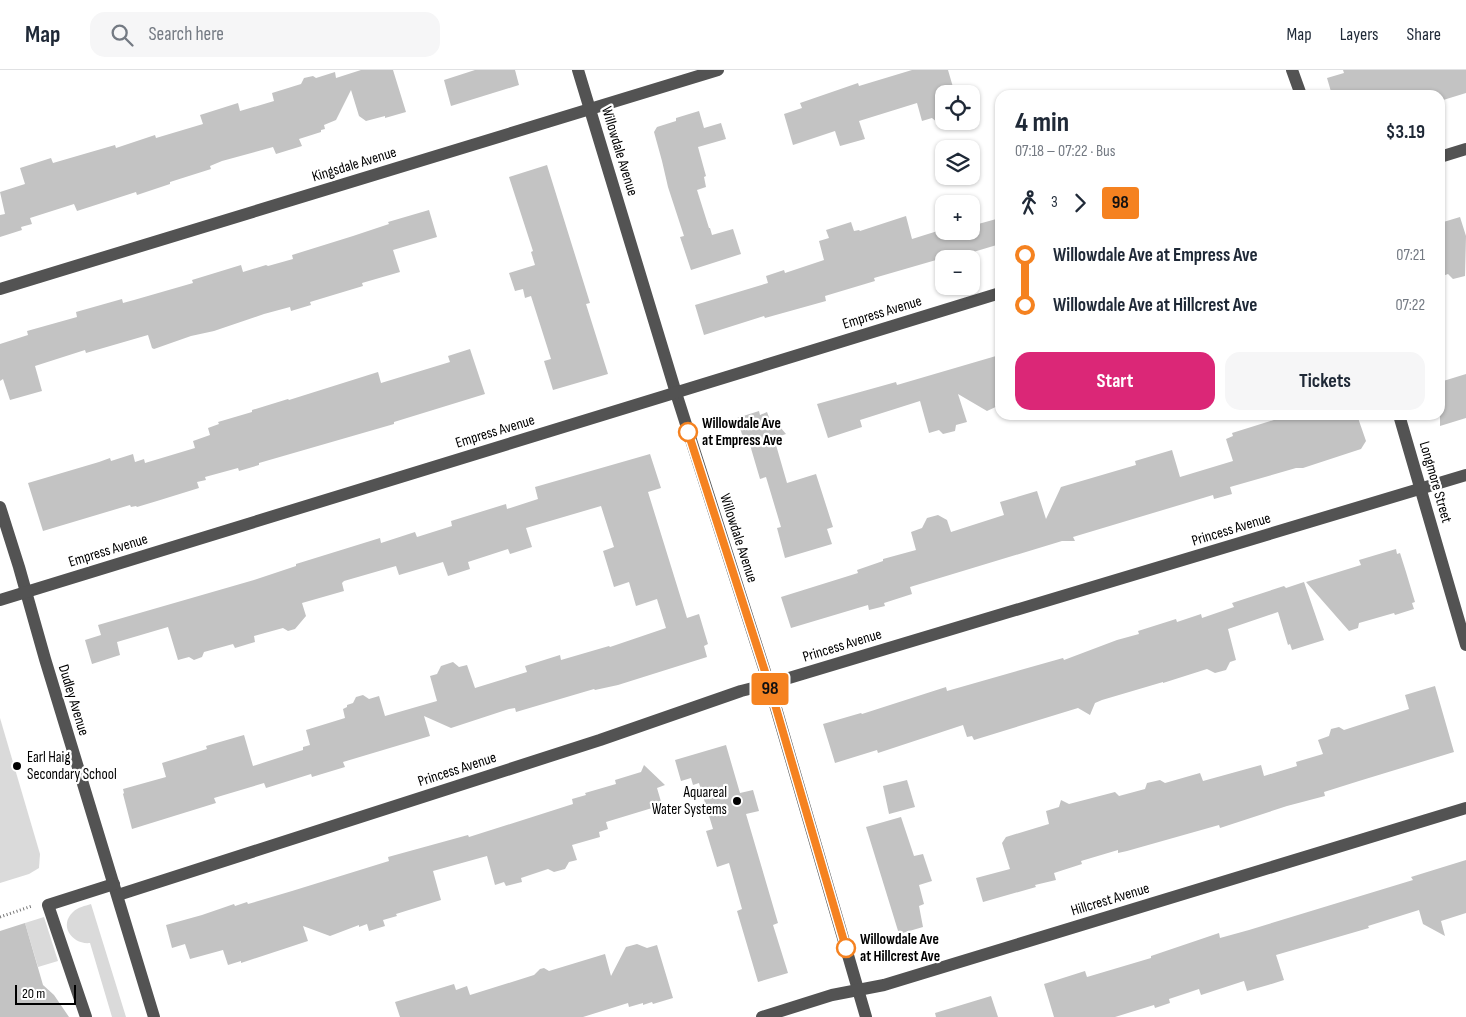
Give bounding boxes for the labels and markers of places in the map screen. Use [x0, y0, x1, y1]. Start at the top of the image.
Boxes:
place label: Willowdale Ave at Empress Ave [702, 414, 782, 450]
marker: Willowdale Ave at Empress Ave [678, 422, 698, 442]
place label: Earl Haig Secondary School [27, 748, 117, 784]
marker: Earl Haig Secondary School [11, 760, 23, 772]
place label: Aquareal Water Systems [652, 783, 727, 819]
marker: Aquareal Water Systems [731, 795, 743, 807]
place label: Willowdale Ave at Hillcrest Ave [860, 930, 940, 966]
marker: Willowdale Ave at Hillcrest Ave [836, 938, 856, 958]

